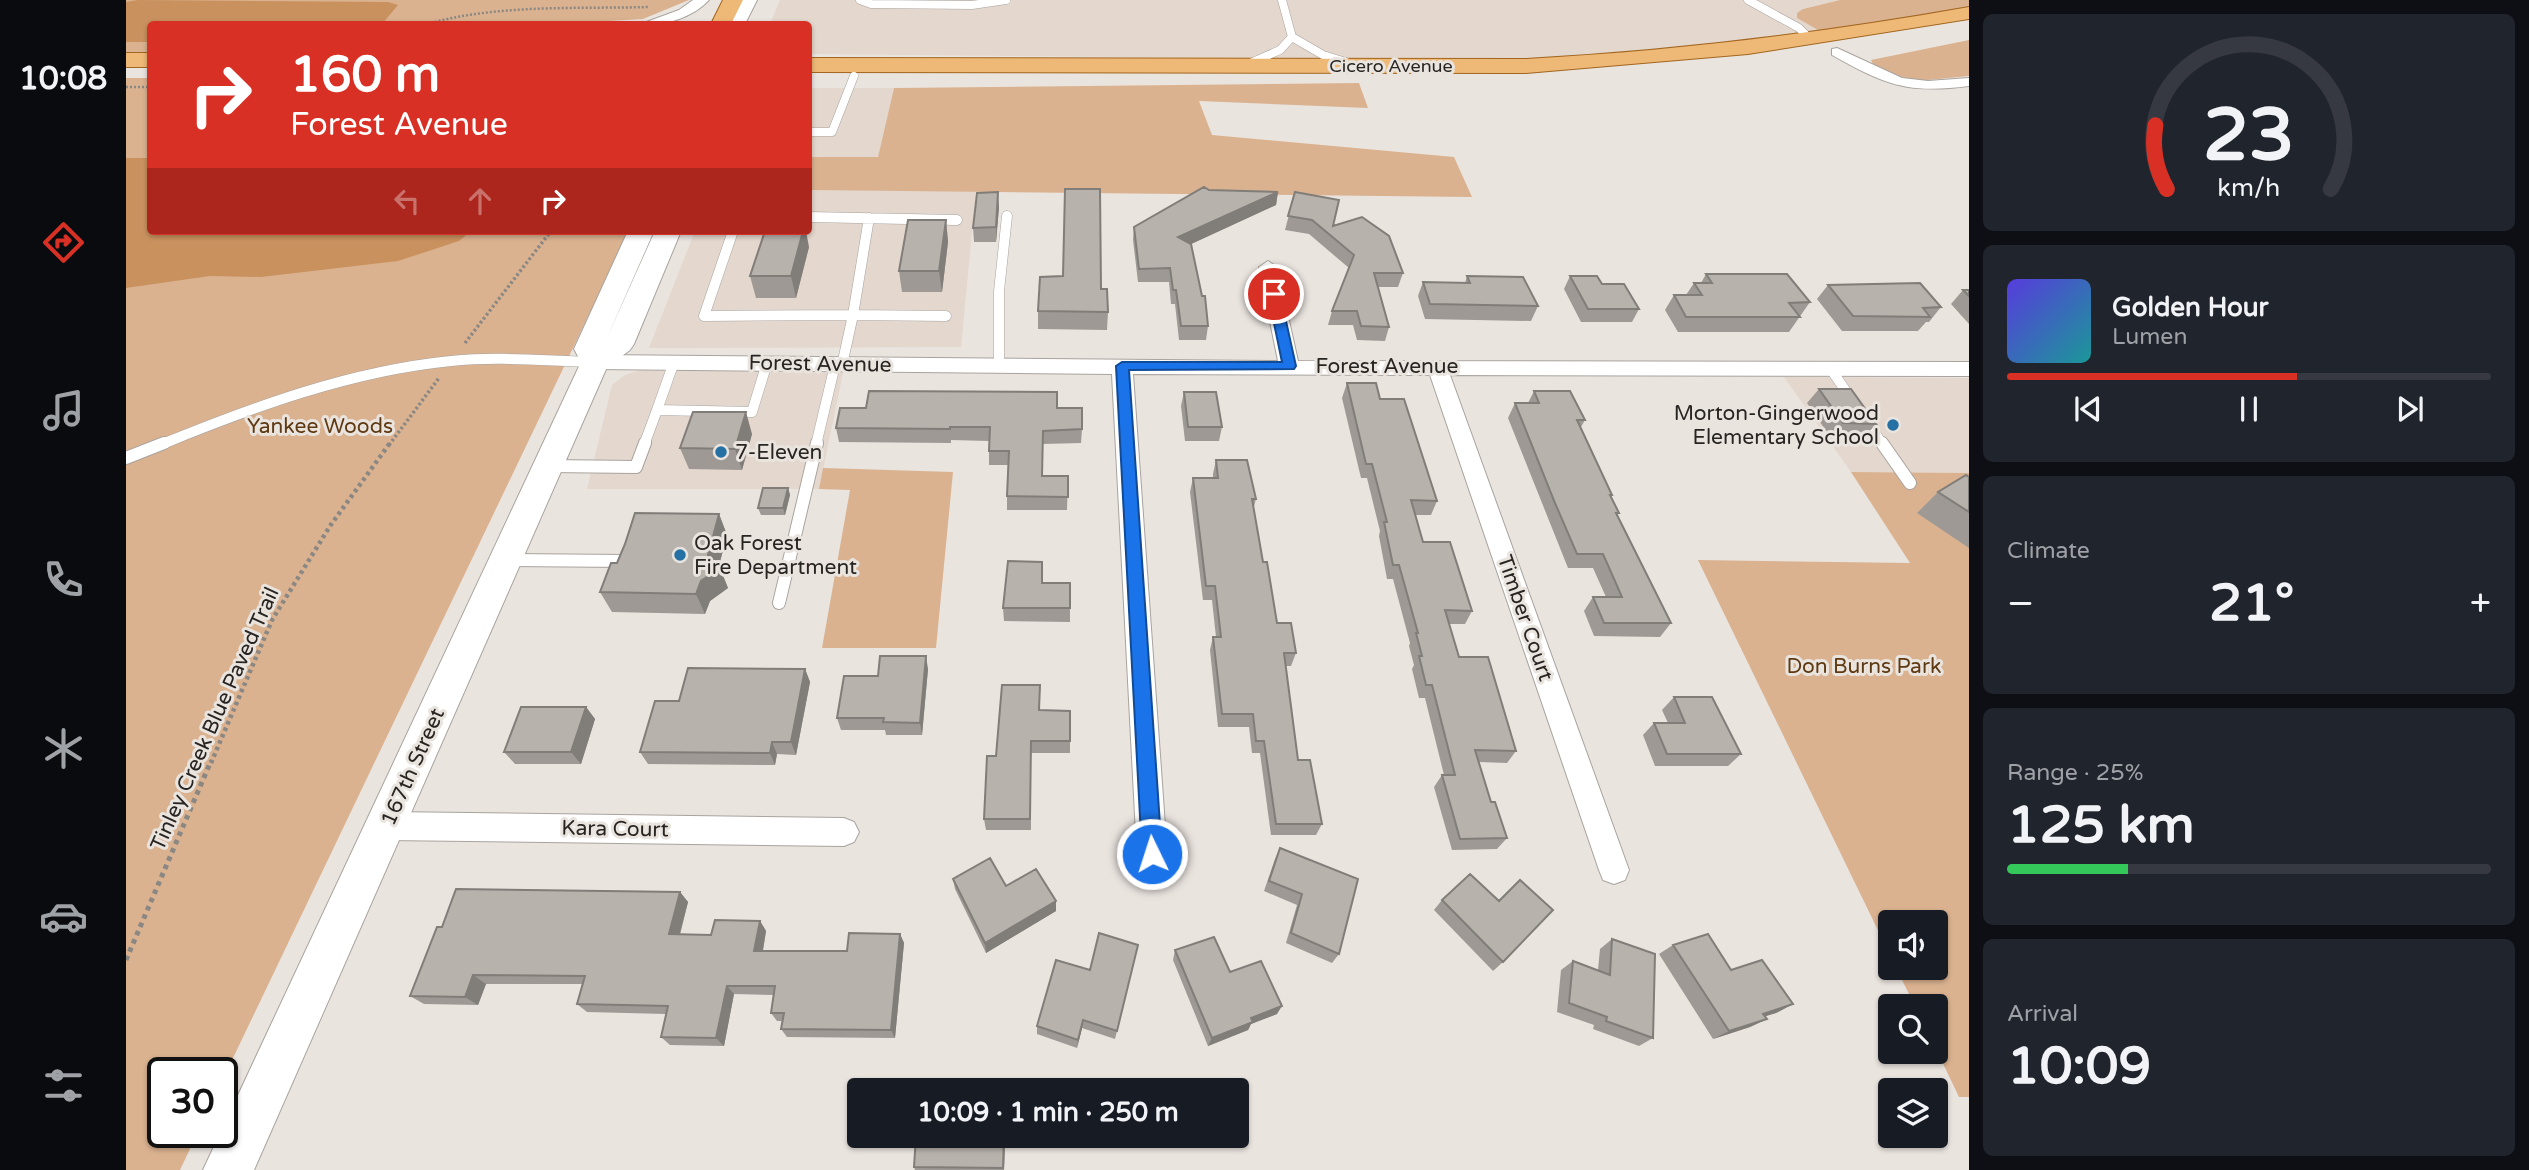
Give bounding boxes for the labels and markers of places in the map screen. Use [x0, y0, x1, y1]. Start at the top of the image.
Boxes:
pin [1244, 264, 1304, 324]
place label: Morton-Gingerwood Elementary School [1674, 401, 1879, 450]
marker: Morton-Gingerwood Elementary School [1885, 417, 1901, 433]
place label: 7-Eleven [735, 440, 822, 465]
marker: 7-Eleven [713, 444, 729, 460]
place label: Oak Forest Fire Department [694, 531, 857, 580]
marker: Oak Forest Fire Department [672, 547, 688, 563]

